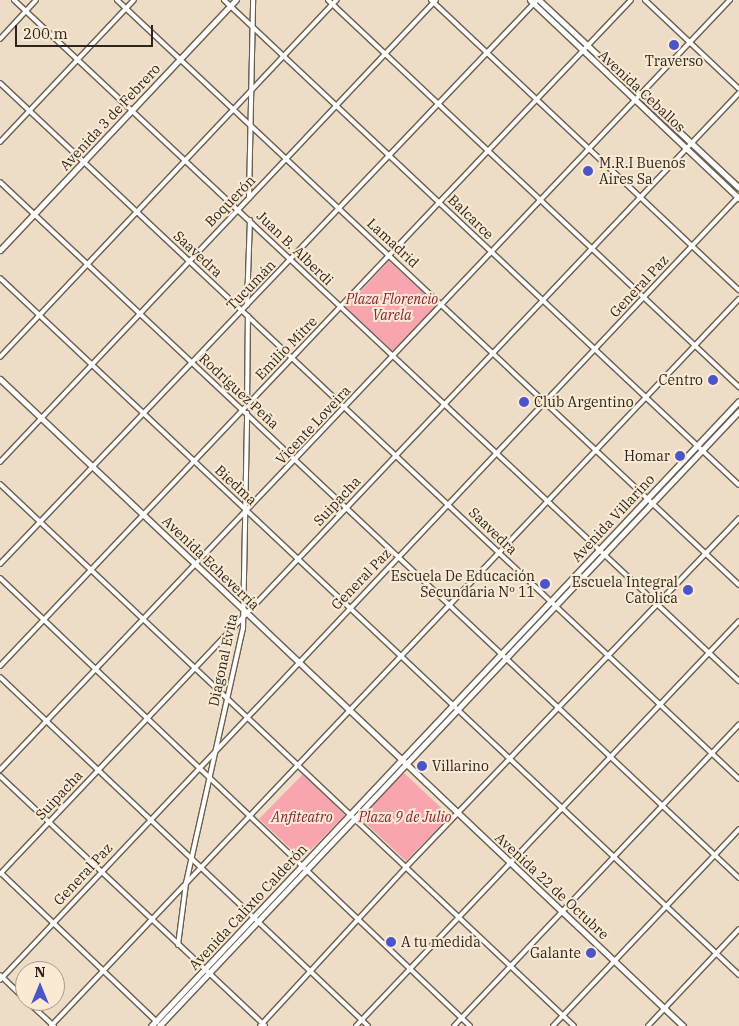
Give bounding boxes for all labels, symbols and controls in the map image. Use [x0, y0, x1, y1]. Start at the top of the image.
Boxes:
scale bar [18, 15, 155, 47]
text: 200 m [23, 24, 68, 43]
marker: Traverso [668, 39, 680, 51]
street label: Avenida Ceballos [595, 46, 689, 136]
place label: Traverso [645, 53, 703, 69]
street label: Avenida 3 de Febrero [56, 60, 164, 174]
place label: M.R.I Buenos Aires Sa [599, 155, 686, 188]
marker: M.R.I Buenos Aires Sa [581, 164, 595, 178]
street label: Boquerón [201, 172, 259, 230]
street label: Balcarce [445, 191, 497, 243]
street label: Juan B. Alberdi [253, 207, 337, 289]
street label: Lamadrid [364, 215, 422, 271]
street label: Saavedra [170, 227, 226, 281]
street label: General Paz [606, 252, 672, 320]
street label: Tucumán [223, 256, 279, 314]
park label: Plaza Florencio Varela [346, 291, 438, 324]
street label: Emilio Mitre [252, 313, 320, 383]
street label: Rodríguez Peña [196, 350, 282, 432]
place label: Centro [659, 372, 703, 388]
marker: Centro [707, 374, 719, 386]
street label: Vicente Loveira [272, 382, 354, 468]
place label: Club Argentino [534, 394, 634, 410]
marker: Club Argentino [518, 396, 530, 408]
place label: Homar [624, 448, 670, 464]
marker: Homar [674, 450, 686, 462]
street label: Biedma [212, 461, 260, 509]
street label: Avenida Villarino [568, 471, 658, 565]
street label: Suipacha [310, 473, 364, 529]
street label: Saavedra [465, 504, 521, 558]
street label: Avenida Echeverría [159, 512, 263, 614]
street label: General Paz [328, 545, 394, 613]
place label: Escuela De Educación Secundaria Nº 11 [391, 568, 535, 600]
place label: Escuela Integral Catolica [572, 574, 678, 606]
marker: Escuela De Educación Secundaria Nº 11 [539, 578, 551, 590]
marker: Escuela Integral Catolica [682, 584, 694, 596]
street label: Diagonal Evita [205, 612, 241, 708]
place label: Villarino [432, 758, 489, 774]
marker: Villarino [416, 760, 428, 772]
street label: Suipacha [32, 767, 86, 823]
park label: Anfiteatro [271, 809, 333, 825]
park label: Plaza 9 de Julio [358, 809, 452, 825]
street label: Avenida 22 de Octubre [492, 829, 612, 943]
street label: General Paz [50, 840, 116, 908]
street label: Avenida Calixto Calderón [185, 841, 311, 973]
place label: A tu medida [401, 934, 481, 950]
marker: A tu medida [385, 936, 397, 948]
place label: Galante [530, 945, 581, 961]
marker: Galante [585, 947, 597, 959]
north arrow [15, 961, 65, 1011]
text: N [34, 963, 46, 981]

